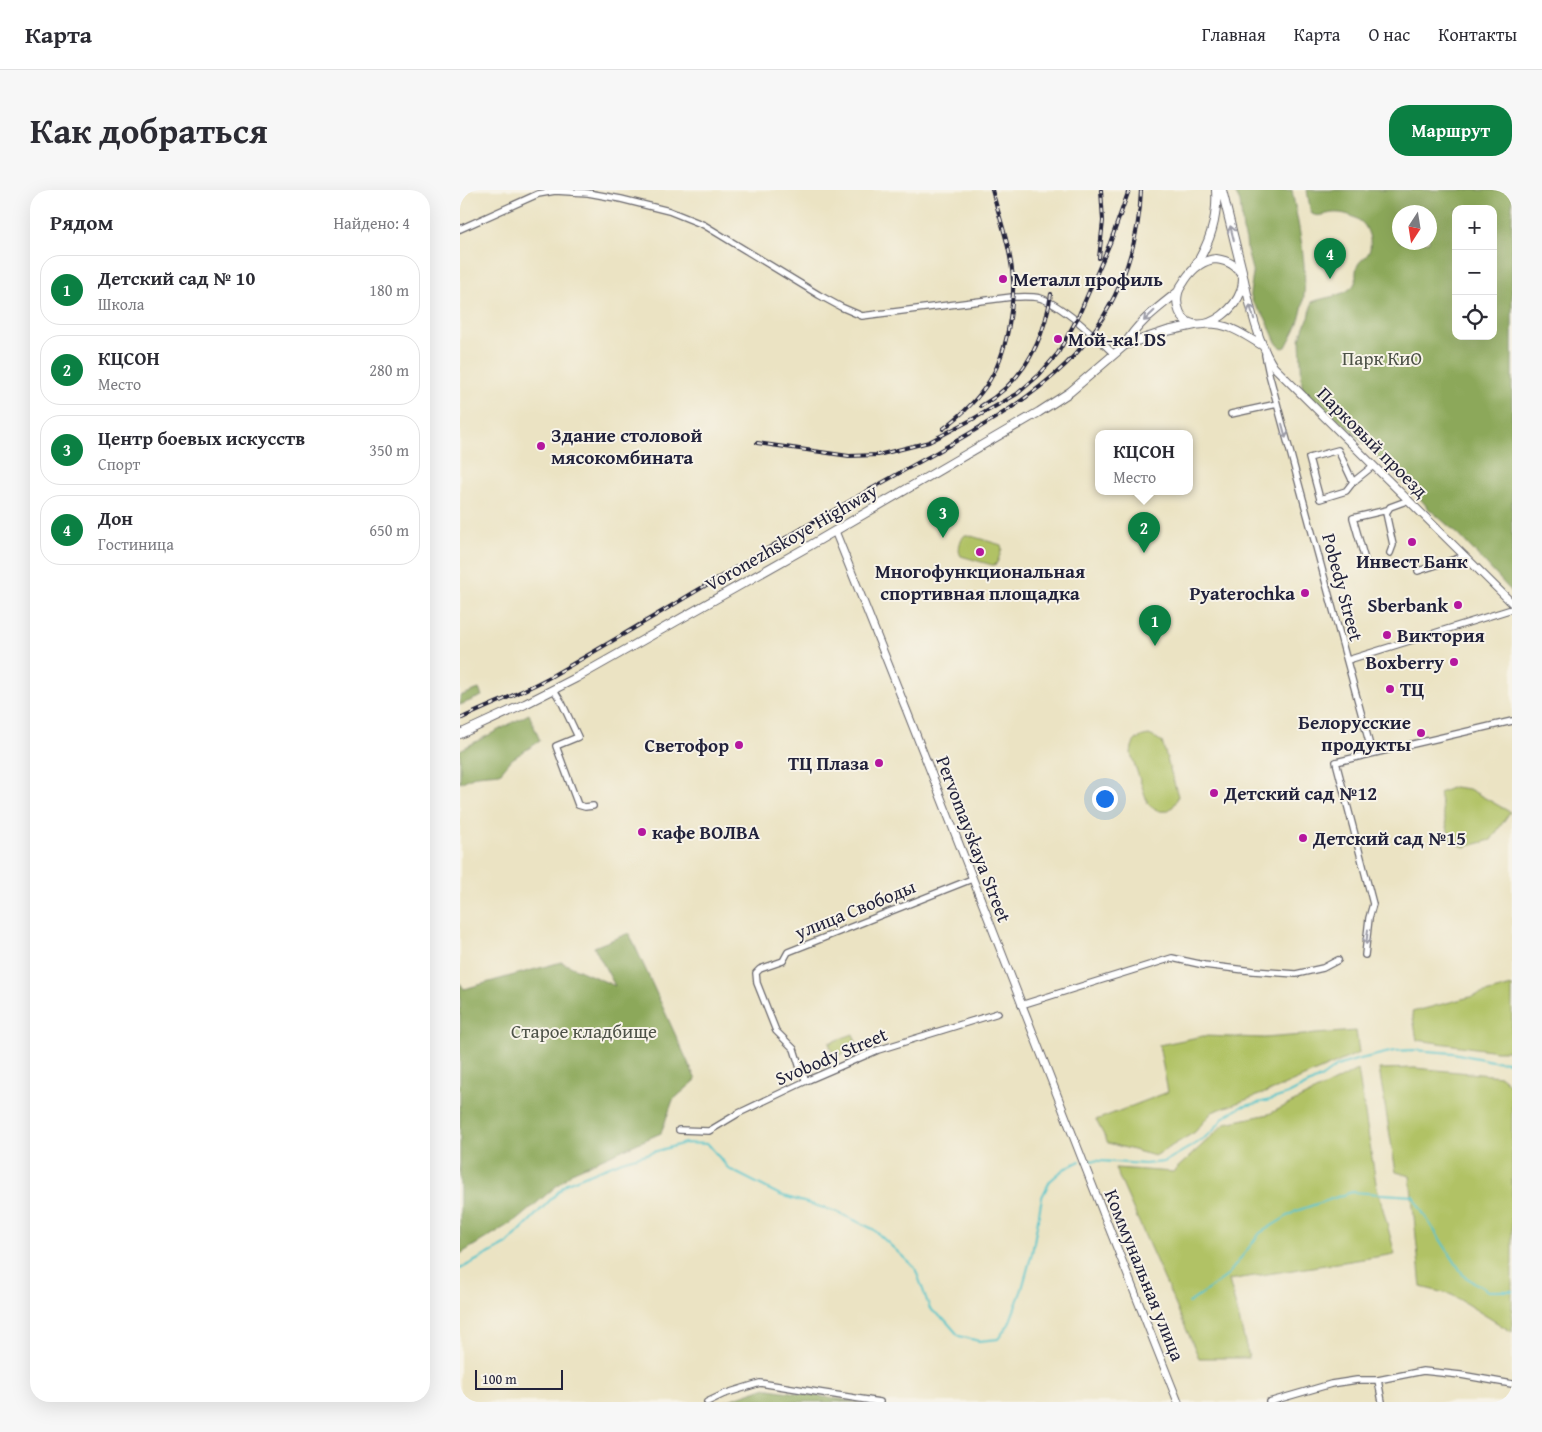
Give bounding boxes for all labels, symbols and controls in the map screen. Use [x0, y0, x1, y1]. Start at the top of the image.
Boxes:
text: Карта [25, 17, 92, 52]
text: Главная [1202, 21, 1266, 48]
text: Карта [1294, 21, 1340, 48]
text: О нас [1368, 21, 1410, 48]
text: Контакты [1438, 21, 1517, 48]
text: Как добраться [30, 105, 268, 156]
button: Маршрут [1389, 105, 1512, 156]
north arrow [1392, 205, 1437, 250]
map controls [1452, 205, 1497, 340]
button: + [1452, 205, 1497, 250]
text: Рядом [50, 207, 113, 238]
text: Найдено: 4 [333, 211, 410, 235]
one-way arrow [1227, 225, 1237, 241]
pin: 4 [1314, 238, 1346, 279]
button: − [1452, 250, 1497, 295]
text: Детский сад № 10 [98, 264, 255, 292]
place label: Металл профиль [1013, 265, 1163, 293]
marker: Металл профиль [997, 273, 1009, 285]
text: 1 [63, 278, 71, 302]
text: 180 m [369, 278, 409, 302]
text: Школа [98, 292, 144, 316]
button: locate [1452, 295, 1497, 340]
one-way arrow [1247, 304, 1257, 320]
one-way arrow [1142, 310, 1155, 322]
place label: Мой-ка! DS [1068, 325, 1166, 353]
marker: Мой-ка! DS [1052, 333, 1064, 345]
text: КЦСОН [98, 344, 160, 372]
park label: Парк КиО [1342, 344, 1422, 372]
text: 2 [63, 358, 71, 382]
text: 280 m [369, 358, 409, 382]
text: Место [98, 372, 141, 396]
street label: Парковый проезд [1311, 380, 1435, 504]
place label: Здание столовой мясокомбината [551, 421, 702, 471]
one-way arrow [1280, 422, 1290, 438]
text: Центр боевых искусств [98, 424, 305, 452]
popup [1095, 430, 1193, 495]
text: КЦСОН [1113, 437, 1175, 465]
text: 3 [63, 438, 71, 462]
text: 350 m [369, 438, 409, 462]
marker: Здание столовой мясокомбината [535, 440, 547, 452]
text: Спорт [98, 452, 140, 476]
text: Место [1113, 465, 1156, 489]
street label: Voronezhskoye Highway [699, 476, 883, 598]
pin: 3 [927, 497, 959, 538]
text: Дон [98, 504, 133, 532]
pin: 2 [1128, 512, 1160, 553]
text: 4 [63, 518, 71, 542]
text: 650 m [369, 518, 409, 542]
street label: Pobedy Street [1315, 530, 1371, 644]
text: Гостиница [98, 532, 174, 556]
marker: Инвест Банк [1406, 536, 1418, 548]
marker: Многофункциональная спортивная площадка [974, 546, 986, 558]
place label: Инвест Банк [1356, 547, 1468, 575]
place label: Многофункциональная спортивная площадка [875, 557, 1085, 607]
place label: Pyaterochka [1189, 579, 1295, 607]
marker: Pyaterochka [1299, 587, 1311, 599]
place label: Sberbank [1367, 591, 1448, 619]
marker: Sberbank [1452, 599, 1464, 611]
pin: 1 [1139, 605, 1171, 646]
place label: Виктория [1397, 621, 1485, 649]
marker: Виктория [1381, 629, 1393, 641]
place label: Boxberry [1366, 648, 1444, 676]
marker: Boxberry [1448, 656, 1460, 668]
place label: ТЦ [1400, 675, 1424, 703]
marker: ТЦ [1384, 683, 1396, 695]
place label: Белорусские продукты [1298, 708, 1411, 758]
marker: Белорусские продукты [1415, 727, 1427, 739]
place label: Светофор [644, 731, 729, 759]
marker: Светофор [733, 739, 745, 751]
place label: ТЦ Плаза [788, 749, 869, 777]
street label: Pervomayskaya Street [929, 752, 1019, 927]
marker: ТЦ Плаза [873, 757, 885, 769]
place label: Детский сад №12 [1223, 779, 1377, 807]
your location [1092, 786, 1118, 812]
marker: Детский сад №12 [1208, 787, 1220, 799]
place label: кафе ВОЛВА [652, 818, 760, 846]
place label: Детский сад №15 [1312, 824, 1466, 852]
marker: кафе ВОЛВА [636, 826, 648, 838]
marker: Детский сад №15 [1297, 832, 1309, 844]
street label: улица Свободы [790, 872, 920, 946]
one-way arrow [1362, 928, 1372, 944]
park label: Старое кладбище [511, 1017, 657, 1045]
street label: Svobody Street [771, 1020, 892, 1092]
street label: Коммунальная улица [1098, 1185, 1192, 1365]
scale bar [475, 1367, 562, 1390]
text: 100 m [482, 1369, 517, 1389]

